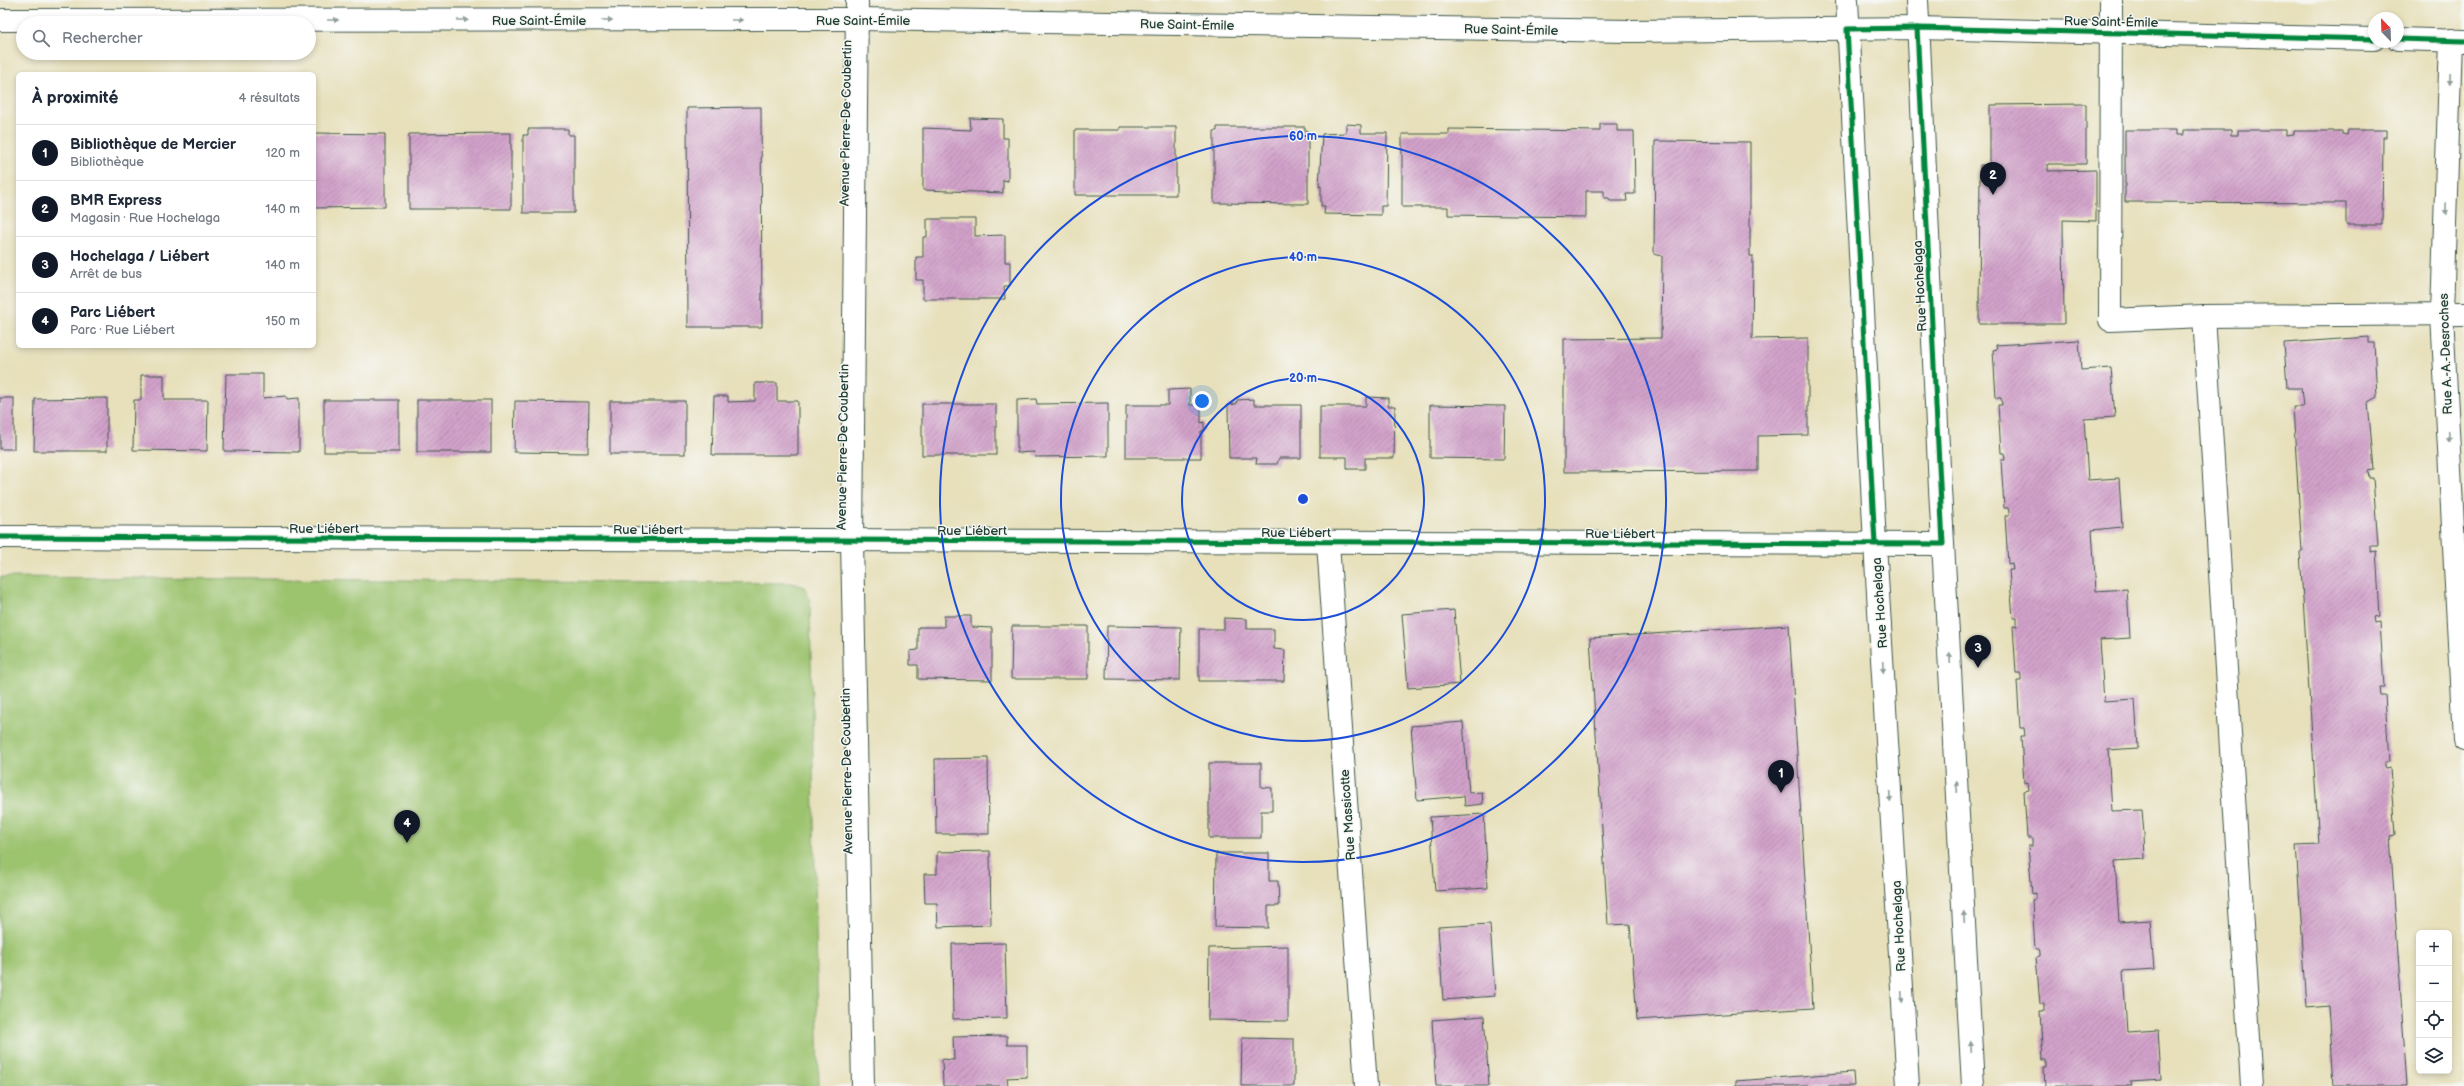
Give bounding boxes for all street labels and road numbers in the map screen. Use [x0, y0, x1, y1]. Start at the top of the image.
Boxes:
street label: Rue Saint-Émile [492, 13, 586, 29]
street label: Rue Saint-Émile [816, 13, 910, 29]
street label: Rue Saint-Émile [2064, 13, 2159, 31]
street label: Rue Saint-Émile [1140, 16, 1235, 34]
street label: Rue Saint-Émile [1464, 21, 1559, 39]
street label: Avenue Pierre-De Coubertin [837, 40, 855, 206]
street label: Rue Hochelaga [1910, 240, 1930, 332]
street label: Rue A.-A.-Desroches [2436, 292, 2456, 415]
street label: Avenue Pierre-De Coubertin [834, 364, 852, 530]
street label: Rue Liébert [289, 521, 359, 537]
street label: Rue Liébert [613, 522, 683, 538]
street label: Rue Liébert [937, 523, 1007, 539]
street label: Rue Liébert [1261, 525, 1331, 541]
street label: Rue Liébert [1585, 526, 1655, 542]
street label: Rue Hochelaga [1869, 557, 1891, 649]
street label: Avenue Pierre-De Coubertin [838, 688, 856, 854]
street label: Rue Massicotte [1337, 768, 1359, 861]
street label: Rue Hochelaga [1889, 880, 1909, 972]

